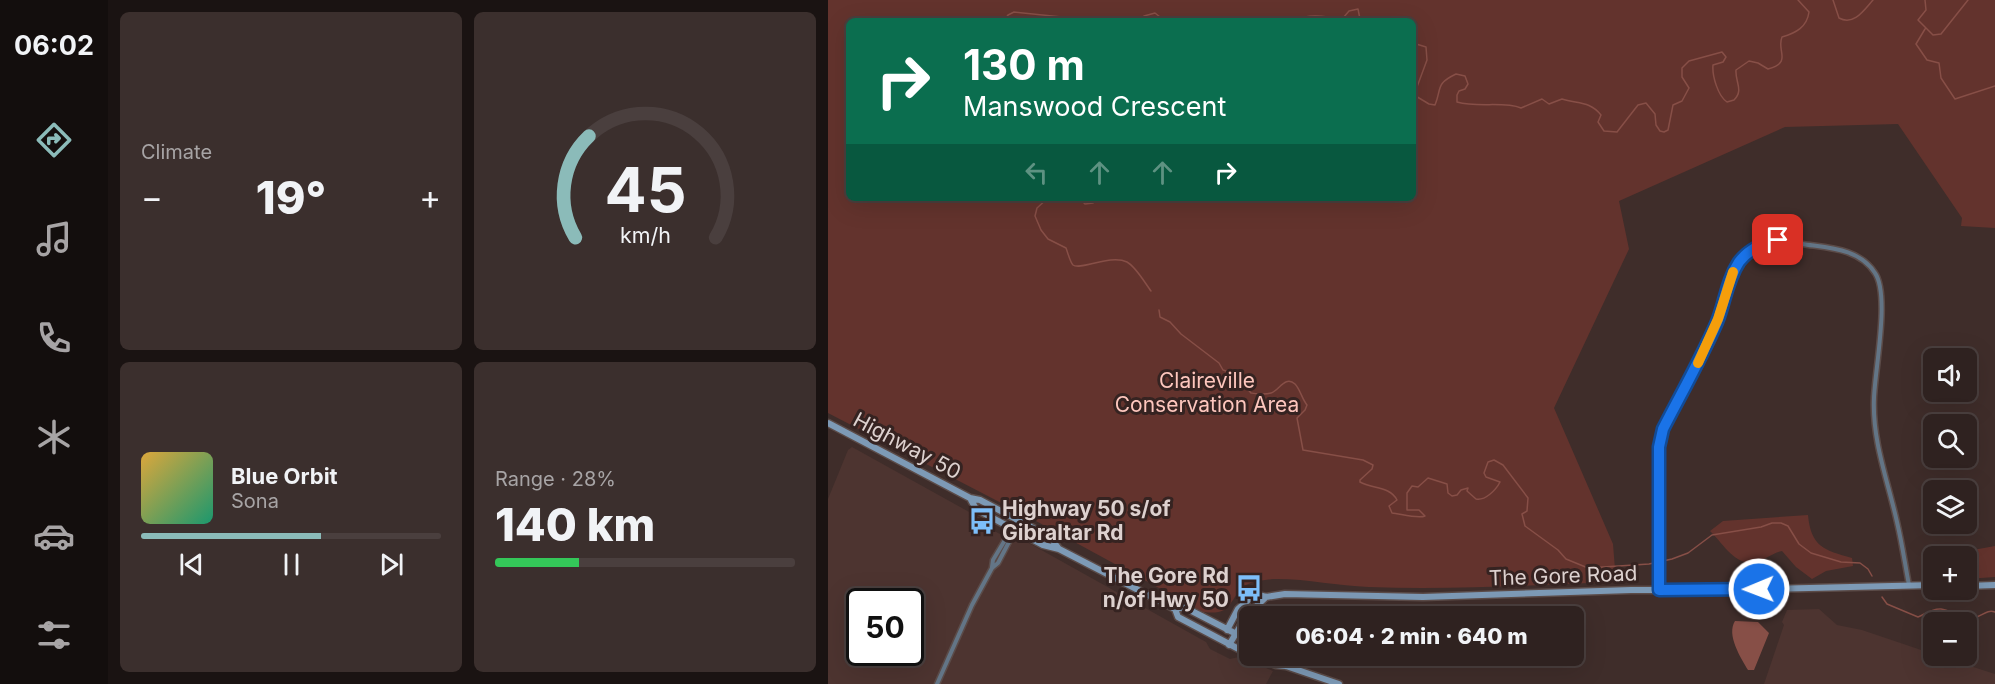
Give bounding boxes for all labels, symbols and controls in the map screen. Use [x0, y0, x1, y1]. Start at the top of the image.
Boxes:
text: 06:02 [14, 29, 94, 62]
text: 130 m [963, 39, 1085, 90]
icon: right [864, 42, 942, 120]
text: Manswood Crescent [963, 90, 1226, 123]
icon: directions [33, 119, 75, 161]
text: Climate [141, 140, 212, 164]
text: 45 [604, 152, 686, 227]
icon: left [1020, 156, 1053, 189]
icon: ahead [1083, 156, 1116, 189]
icon: ahead [1146, 156, 1179, 189]
icon: right [1209, 156, 1242, 189]
text: 19° [256, 170, 326, 225]
text: − [141, 177, 163, 217]
text: + [419, 177, 441, 217]
pin [1752, 214, 1803, 265]
icon: music [33, 218, 75, 260]
text: km/h [620, 222, 670, 248]
icon: arrive [1761, 223, 1794, 256]
icon: phone [33, 317, 75, 359]
map controls [1923, 348, 1977, 666]
button: sound [1923, 348, 1977, 402]
park label: Claireville Conservation Area [1115, 368, 1299, 417]
street label: Highway 50 [849, 407, 965, 484]
button: search [1923, 414, 1977, 468]
icon: climate [33, 416, 75, 458]
text: Blue Orbit [231, 463, 338, 489]
text: Range · 28% [495, 467, 616, 491]
button: layers [1923, 480, 1977, 534]
text: Sona [231, 489, 279, 513]
place label: Highway 50 s/of Gibraltar Rd [1002, 496, 1171, 545]
text: 140 km [495, 497, 655, 552]
bus stop icon: Highway 50 s/of Gibraltar Rd [967, 506, 997, 536]
icon: car [33, 515, 75, 557]
button: + [1923, 546, 1977, 600]
icon: previous [175, 548, 208, 581]
icon: pause [275, 548, 308, 581]
icon: next [375, 548, 408, 581]
position arrow [1727, 557, 1791, 621]
street label: The Gore Road [1488, 560, 1638, 591]
place label: The Gore Rd n/of Hwy 50 [1103, 563, 1229, 612]
bus stop icon: The Gore Rd n/of Hwy 50 [1234, 573, 1264, 603]
speed limit sign: 50 [846, 588, 924, 666]
button: − [1923, 612, 1977, 666]
icon: filters [33, 614, 75, 656]
text: 06:04 · 2 min · 640 m [1295, 623, 1528, 649]

